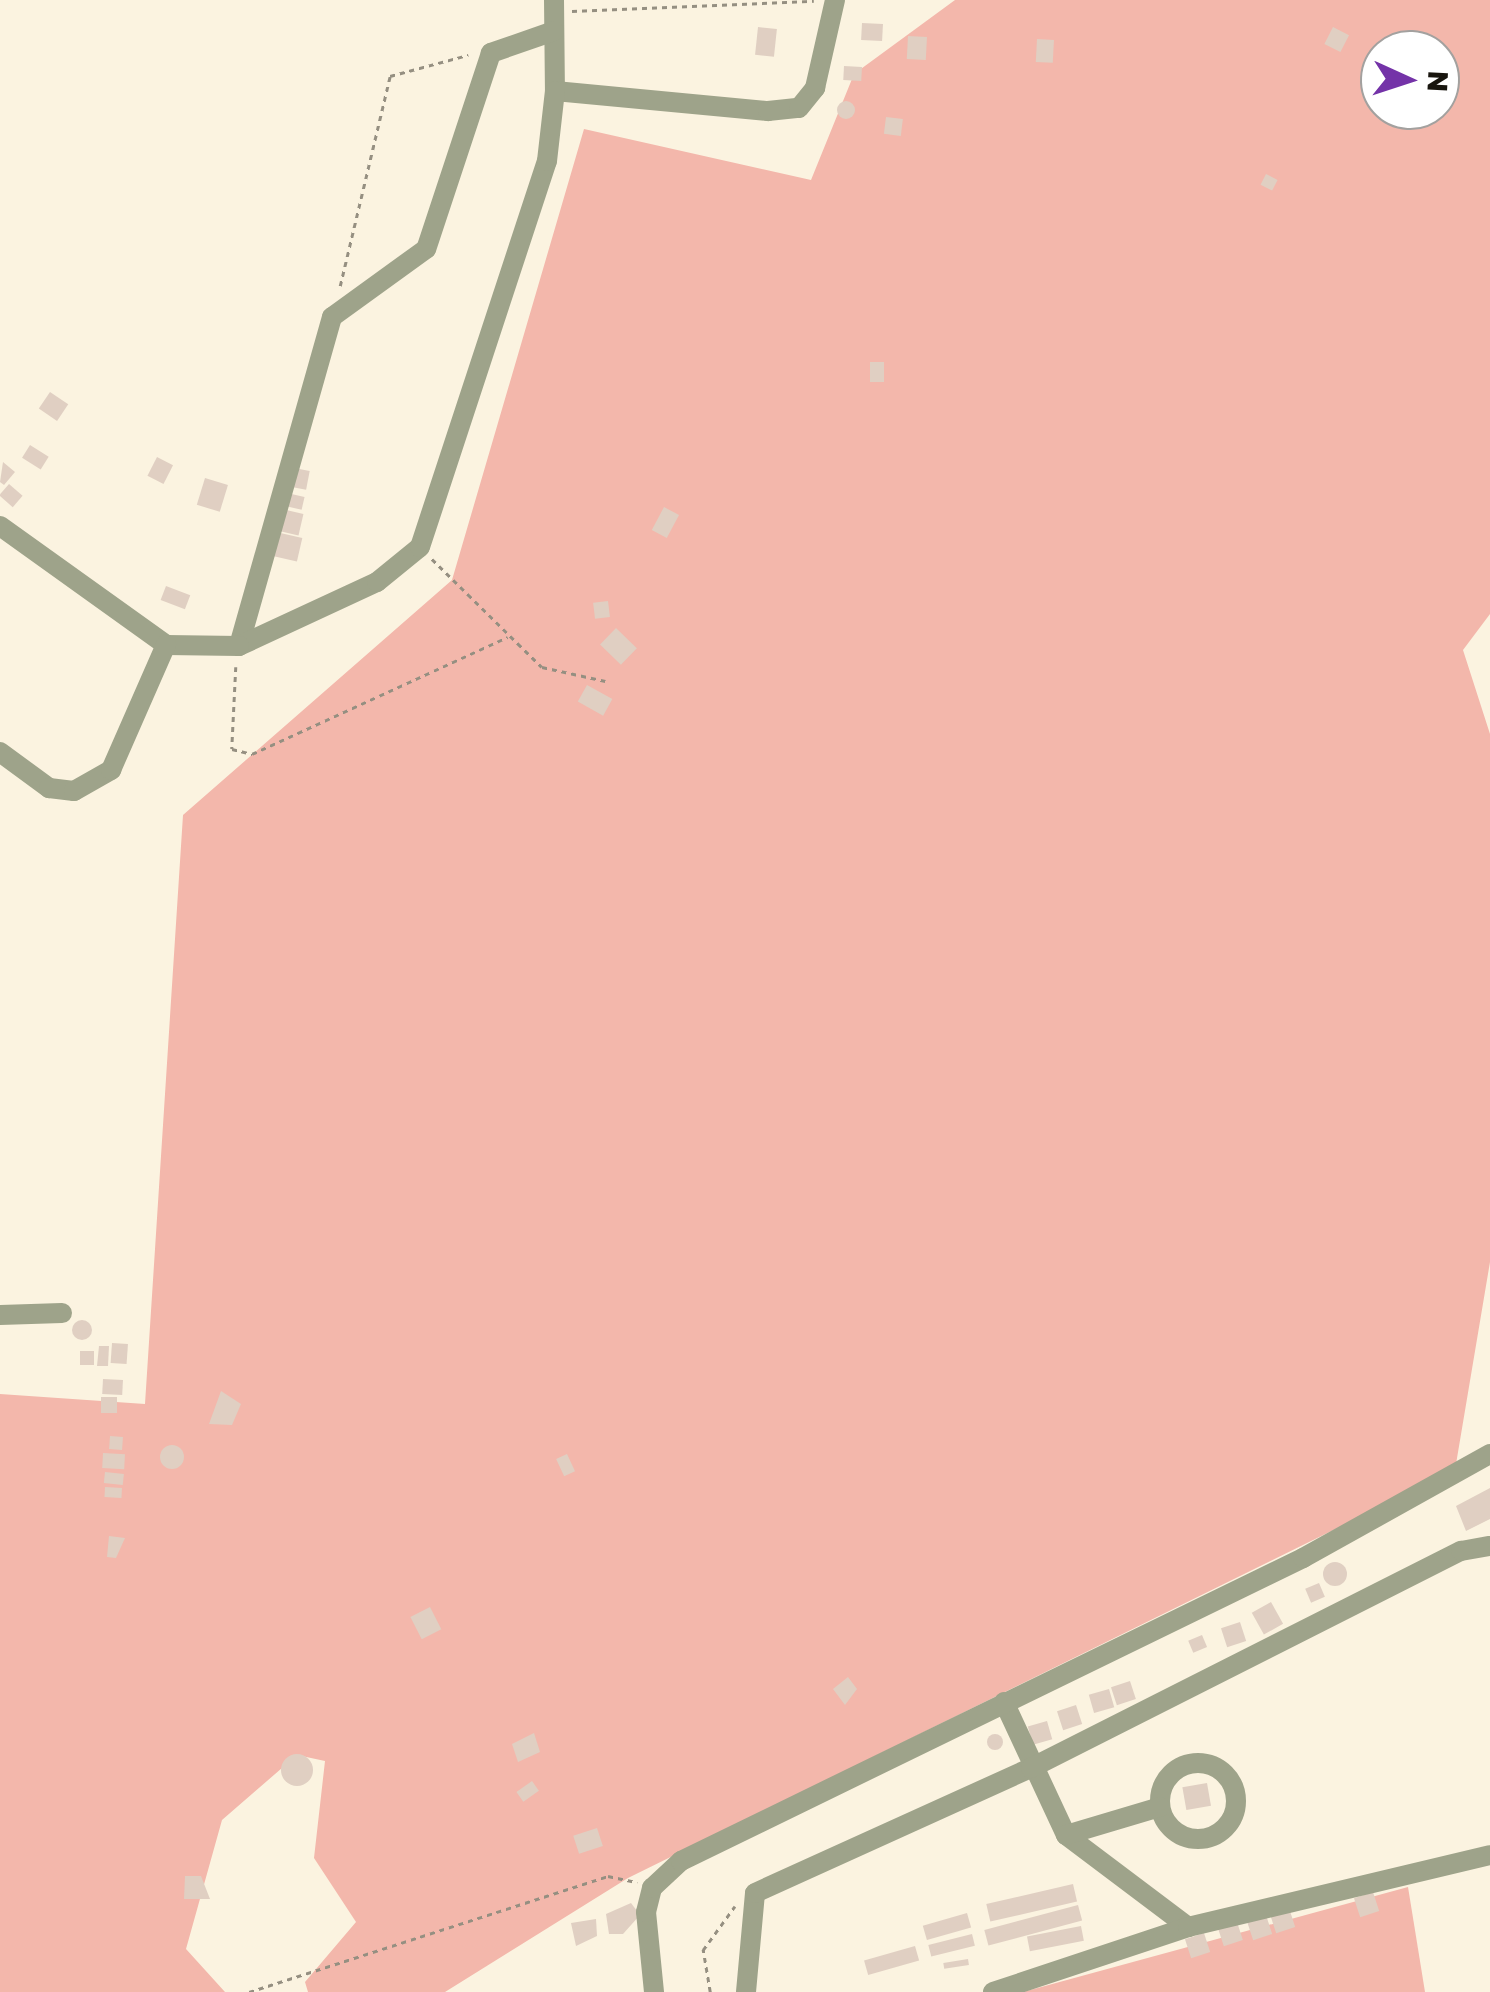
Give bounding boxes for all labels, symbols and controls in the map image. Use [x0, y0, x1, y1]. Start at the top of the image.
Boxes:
north arrow [1360, 30, 1460, 130]
text: N [1421, 70, 1455, 93]

